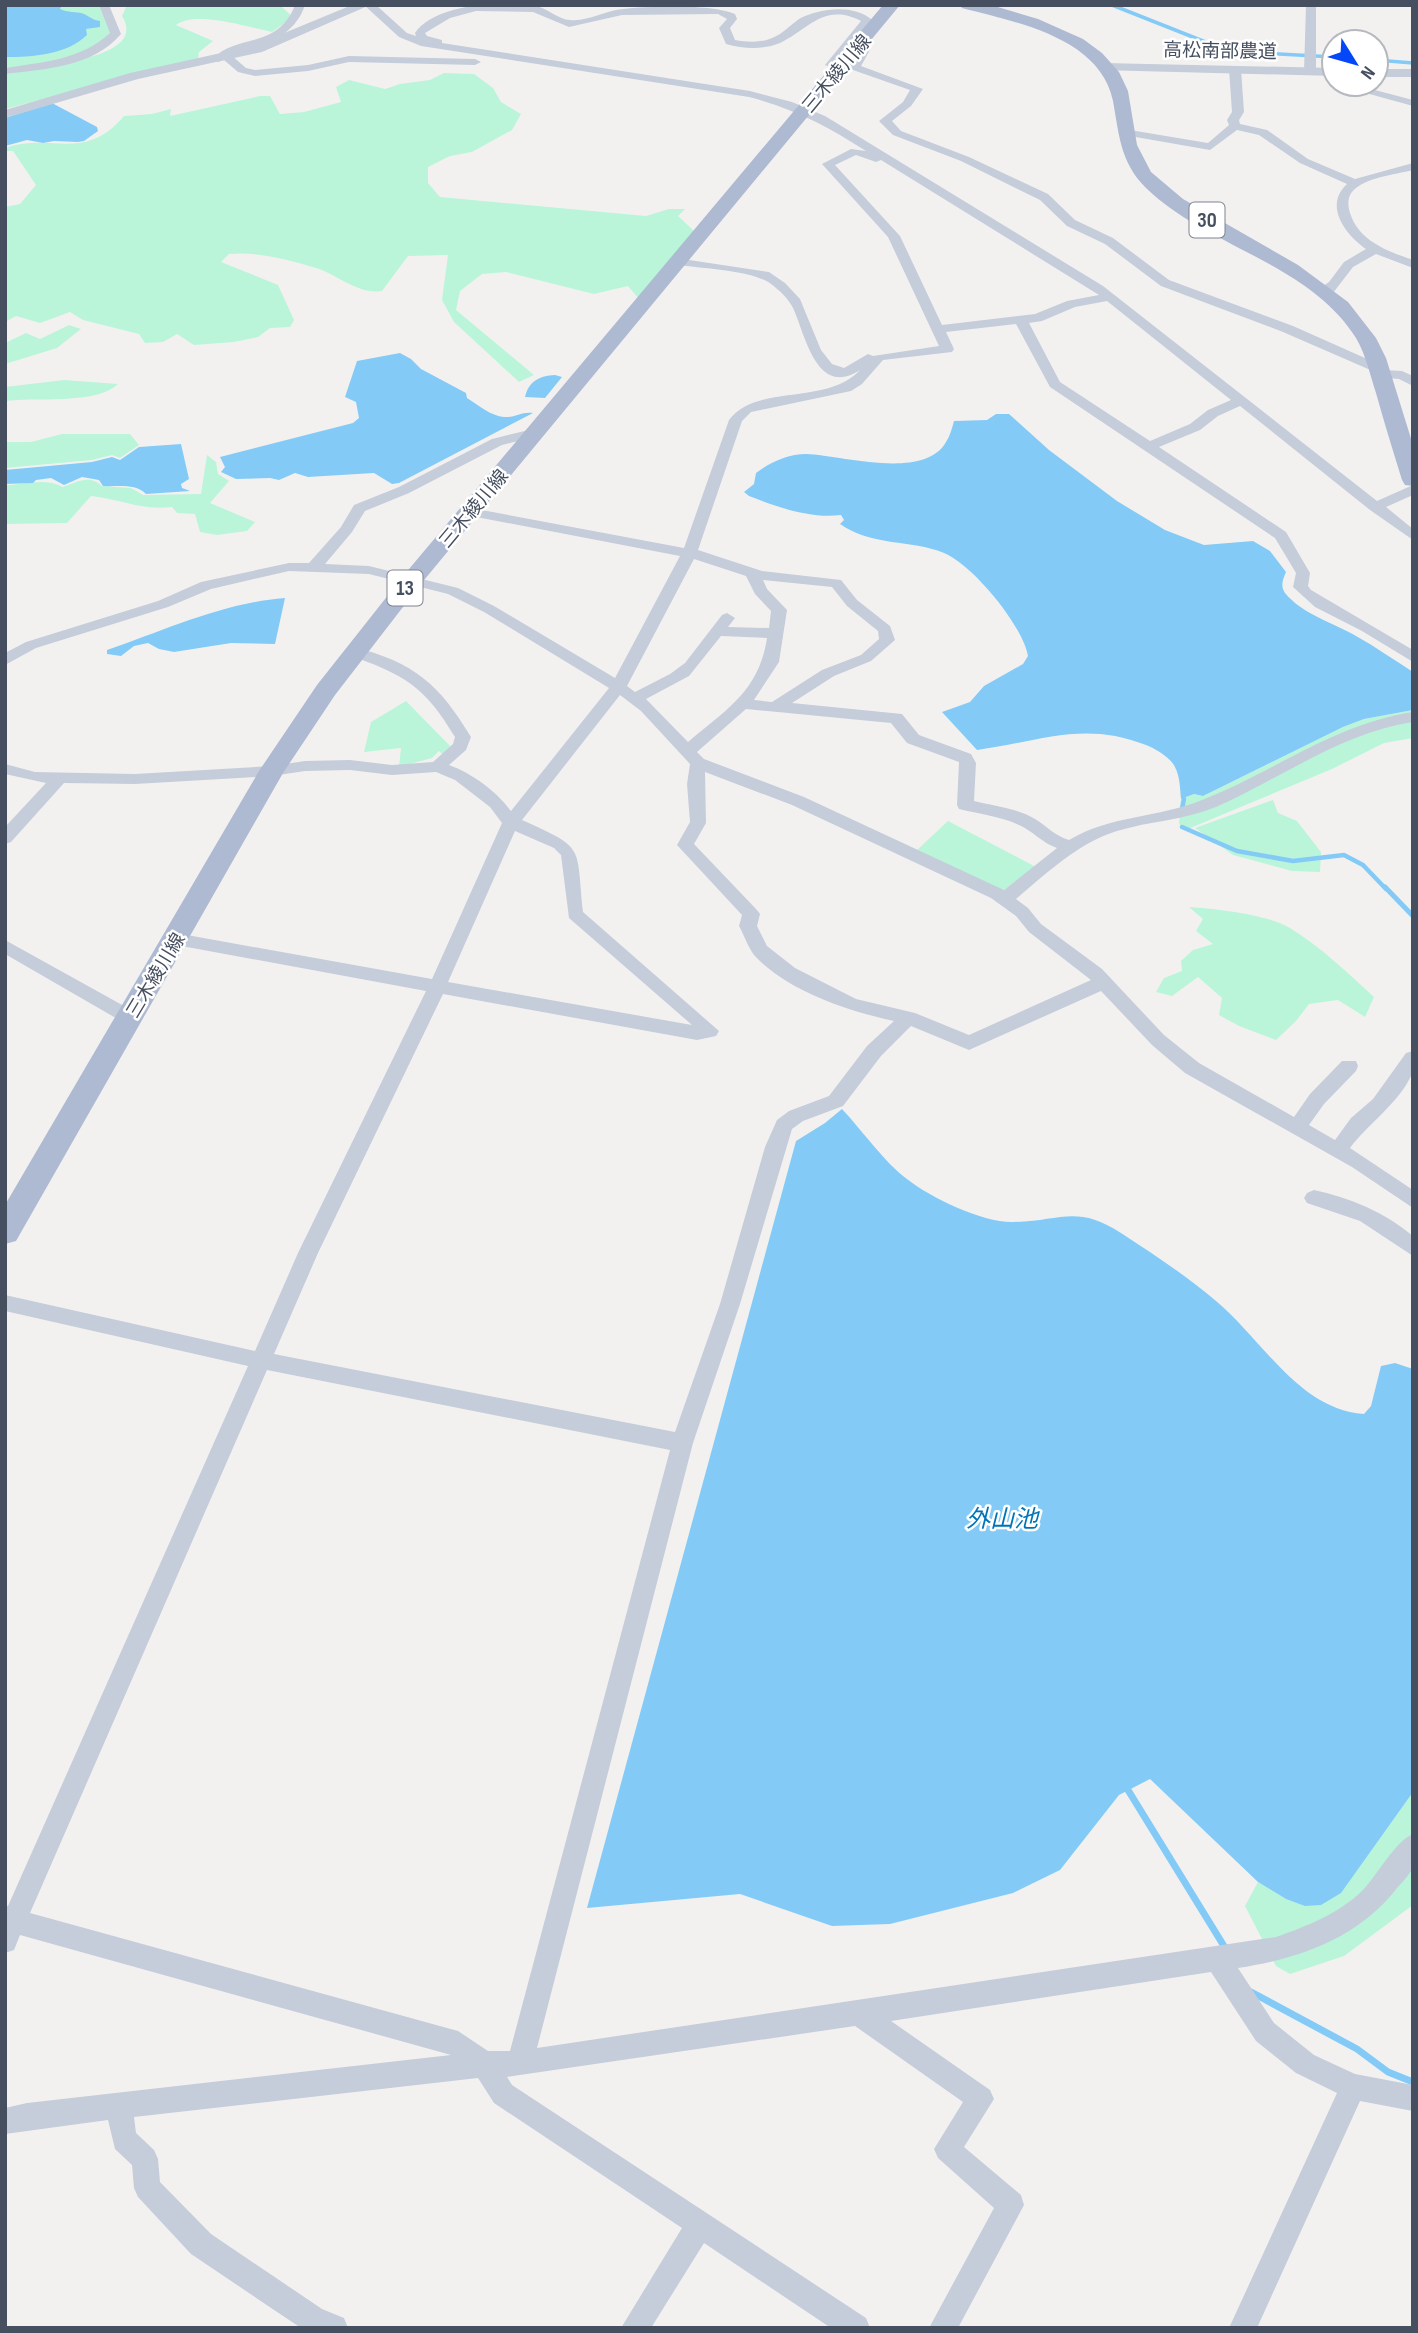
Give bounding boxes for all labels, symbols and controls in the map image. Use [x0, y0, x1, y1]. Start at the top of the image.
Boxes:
north arrow [1320, 28, 1390, 98]
street label: 三木綾川線 [798, 30, 876, 118]
street label: 高松南部農道 [1163, 39, 1277, 64]
text: N [1355, 61, 1380, 83]
road number: 30 [1190, 202, 1224, 238]
street label: 三木綾川線 [435, 465, 513, 553]
road number: 13 [388, 570, 422, 606]
street label: 三木綾川線 [122, 929, 191, 1022]
water label: 外山池 [966, 1505, 1040, 1534]

